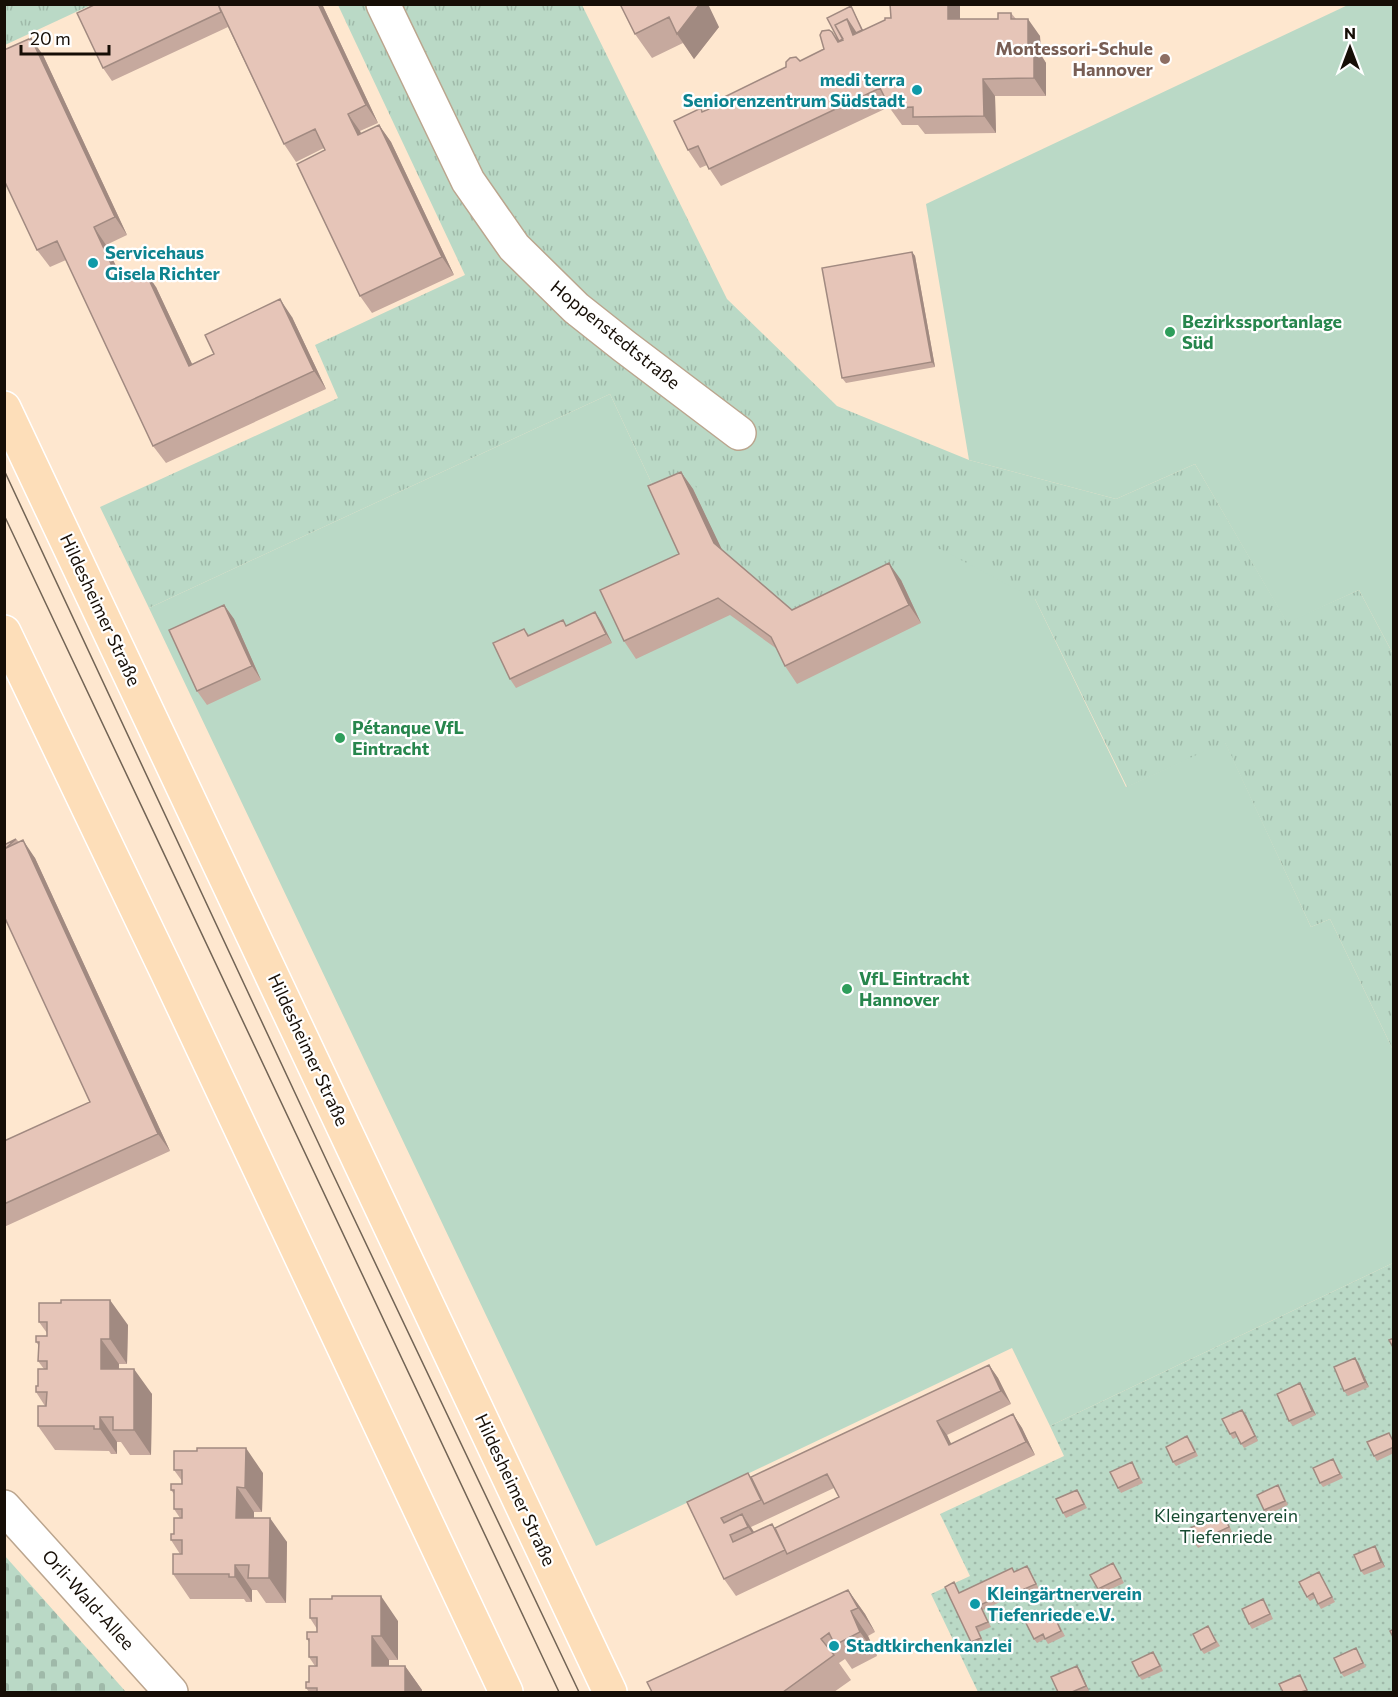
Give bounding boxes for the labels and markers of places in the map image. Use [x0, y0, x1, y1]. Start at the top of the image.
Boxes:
place label: Montessori-Schule Hannover [995, 37, 1154, 80]
marker: Montessori-Schule Hannover [1158, 52, 1172, 66]
place label: medi terra Seniorenzentrum Südstadt [683, 68, 905, 111]
marker: medi terra Seniorenzentrum Südstadt [910, 83, 924, 97]
place label: Servicehaus Gisela Richter [105, 241, 220, 284]
marker: Servicehaus Gisela Richter [86, 256, 100, 270]
place label: Bezirkssportanlage Süd [1182, 310, 1342, 353]
marker: Bezirkssportanlage Süd [1163, 325, 1177, 339]
place label: Pétanque VfL Eintracht [352, 716, 464, 759]
marker: Pétanque VfL Eintracht [333, 731, 347, 745]
place label: VfL Eintracht Hannover [859, 967, 970, 1010]
marker: VfL Eintracht Hannover [840, 982, 854, 996]
place label: Kleingärtnerverein Tiefenriede e.V. [987, 1582, 1142, 1625]
marker: Kleingärtnerverein Tiefenriede e.V. [968, 1597, 982, 1611]
place label: Stadtkirchenkanzlei [846, 1634, 1012, 1656]
marker: Stadtkirchenkanzlei [827, 1639, 841, 1653]

